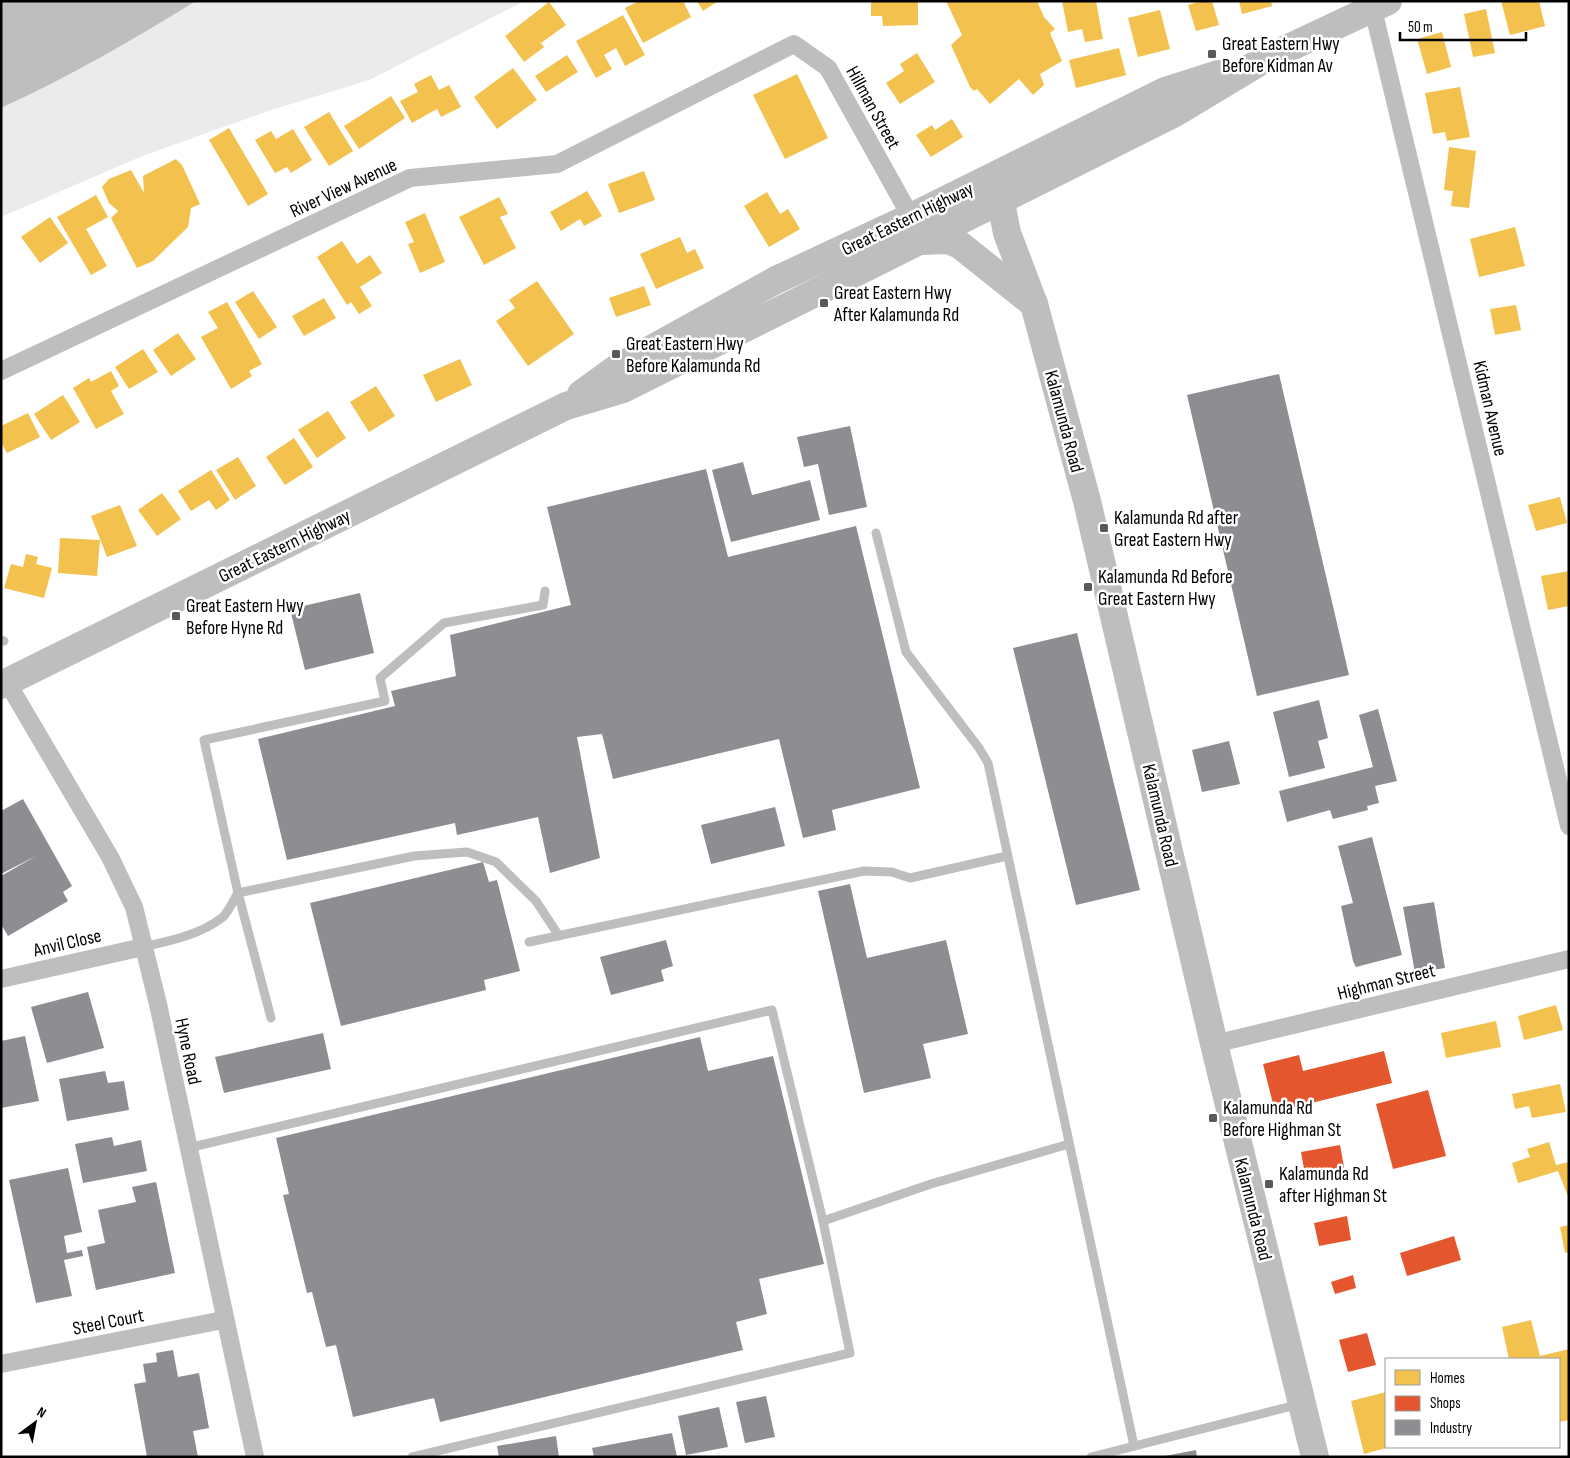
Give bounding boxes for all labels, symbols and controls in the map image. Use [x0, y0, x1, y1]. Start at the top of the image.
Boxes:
scale bar [1400, 10, 1526, 42]
text: 50 m [1408, 18, 1433, 37]
place label: Great Eastern Hwy Before Kidman Av [1222, 33, 1340, 78]
marker: Great Eastern Hwy Before Kidman Av [1206, 48, 1218, 60]
street label: Hillman Street [841, 62, 905, 153]
street label: River View Avenue [286, 154, 401, 223]
street label: Great Eastern Highway [838, 177, 978, 261]
place label: Great Eastern Hwy After Kalamunda Rd [833, 282, 959, 327]
marker: Great Eastern Hwy After Kalamunda Rd [818, 297, 830, 309]
place label: Great Eastern Hwy Before Kalamunda Rd [626, 333, 761, 378]
marker: Great Eastern Hwy Before Kalamunda Rd [610, 348, 622, 360]
street label: Kidman Avenue [1467, 358, 1512, 458]
street label: Kalamunda Road [1039, 368, 1088, 475]
street label: Great Eastern Highway [215, 504, 355, 588]
place label: Kalamunda Rd after Great Eastern Hwy [1114, 507, 1239, 552]
marker: Kalamunda Rd after Great Eastern Hwy [1098, 522, 1110, 534]
place label: Kalamunda Rd Before Great Eastern Hwy [1098, 566, 1233, 611]
marker: Kalamunda Rd Before Great Eastern Hwy [1082, 581, 1094, 593]
place label: Great Eastern Hwy Before Hyne Rd [186, 595, 304, 640]
marker: Great Eastern Hwy Before Hyne Rd [170, 610, 182, 622]
street label: Kalamunda Road [1137, 762, 1183, 869]
street label: Anvil Close [30, 924, 104, 963]
street label: Highman Street [1335, 959, 1438, 1006]
street label: Hyne Road [169, 1016, 206, 1087]
place label: Kalamunda Rd Before Highman St [1223, 1097, 1342, 1142]
marker: Kalamunda Rd Before Highman St [1207, 1112, 1219, 1124]
street label: Kalamunda Road [1229, 1156, 1276, 1263]
place label: Kalamunda Rd after Highman St [1279, 1163, 1387, 1208]
marker: Kalamunda Rd after Highman St [1263, 1178, 1275, 1190]
street label: Steel Court [71, 1304, 146, 1341]
legend [1385, 1358, 1560, 1448]
text: Homes [1430, 1369, 1465, 1388]
text: Shops [1430, 1394, 1461, 1413]
north arrow [10, 1398, 60, 1448]
text: N [34, 1403, 49, 1422]
text: Industry [1430, 1419, 1472, 1438]

